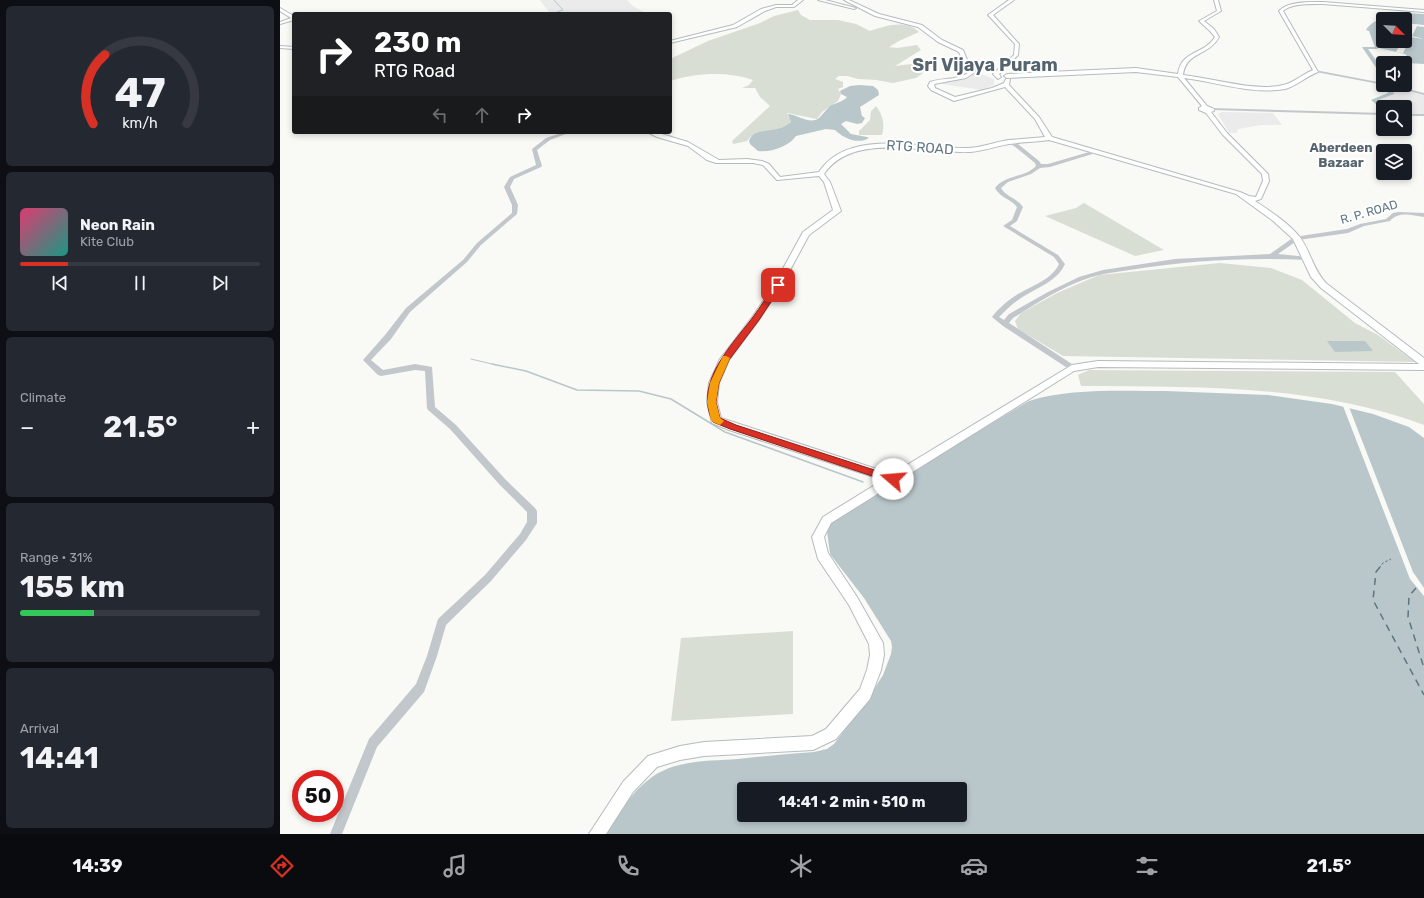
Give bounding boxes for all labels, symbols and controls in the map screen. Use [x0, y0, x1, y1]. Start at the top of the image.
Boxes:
north arrow [1376, 12, 1412, 48]
map controls [1376, 12, 1412, 180]
text: 230 m [374, 26, 461, 59]
icon: right [308, 28, 360, 80]
district label: Sri Vijaya Puram [912, 54, 1058, 76]
button: sound [1376, 56, 1412, 92]
text: RTG Road [374, 60, 455, 82]
text: 47 [114, 68, 166, 117]
button: search [1376, 100, 1412, 136]
icon: left [429, 104, 451, 126]
icon: ahead [471, 104, 493, 126]
icon: right [513, 104, 535, 126]
text: km/h [122, 114, 158, 131]
street label: RTG ROAD [886, 137, 954, 158]
district label: Aberdeen Bazaar [1309, 140, 1373, 170]
button: layers [1376, 144, 1412, 180]
street label: R. P. ROAD [1339, 197, 1399, 227]
text: Neon Rain [80, 216, 155, 234]
text: Kite Club [80, 234, 134, 249]
pin [761, 268, 795, 302]
icon: previous [49, 272, 71, 294]
icon: pause [129, 272, 151, 294]
icon: next [209, 272, 231, 294]
icon: arrive [767, 274, 789, 296]
text: Climate [20, 390, 66, 405]
text: 21.5° [103, 409, 178, 445]
text: − [20, 414, 34, 441]
text: + [246, 414, 260, 441]
position arrow [872, 458, 914, 500]
text: Range · 31% [20, 550, 92, 565]
text: 155 km [20, 569, 125, 605]
text: Arrival [20, 721, 59, 736]
text: 14:41 [20, 740, 99, 776]
speed limit sign: 50 [292, 770, 344, 822]
text: 14:41 · 2 min · 510 m [779, 793, 925, 811]
icon: directions [268, 852, 296, 880]
icon: music [441, 852, 469, 880]
icon: phone [614, 852, 642, 880]
icon: climate [787, 852, 815, 880]
icon: car [960, 852, 988, 880]
icon: filters [1133, 852, 1161, 880]
text: 14:39 [73, 855, 122, 877]
text: 21.5° [1307, 855, 1351, 877]

